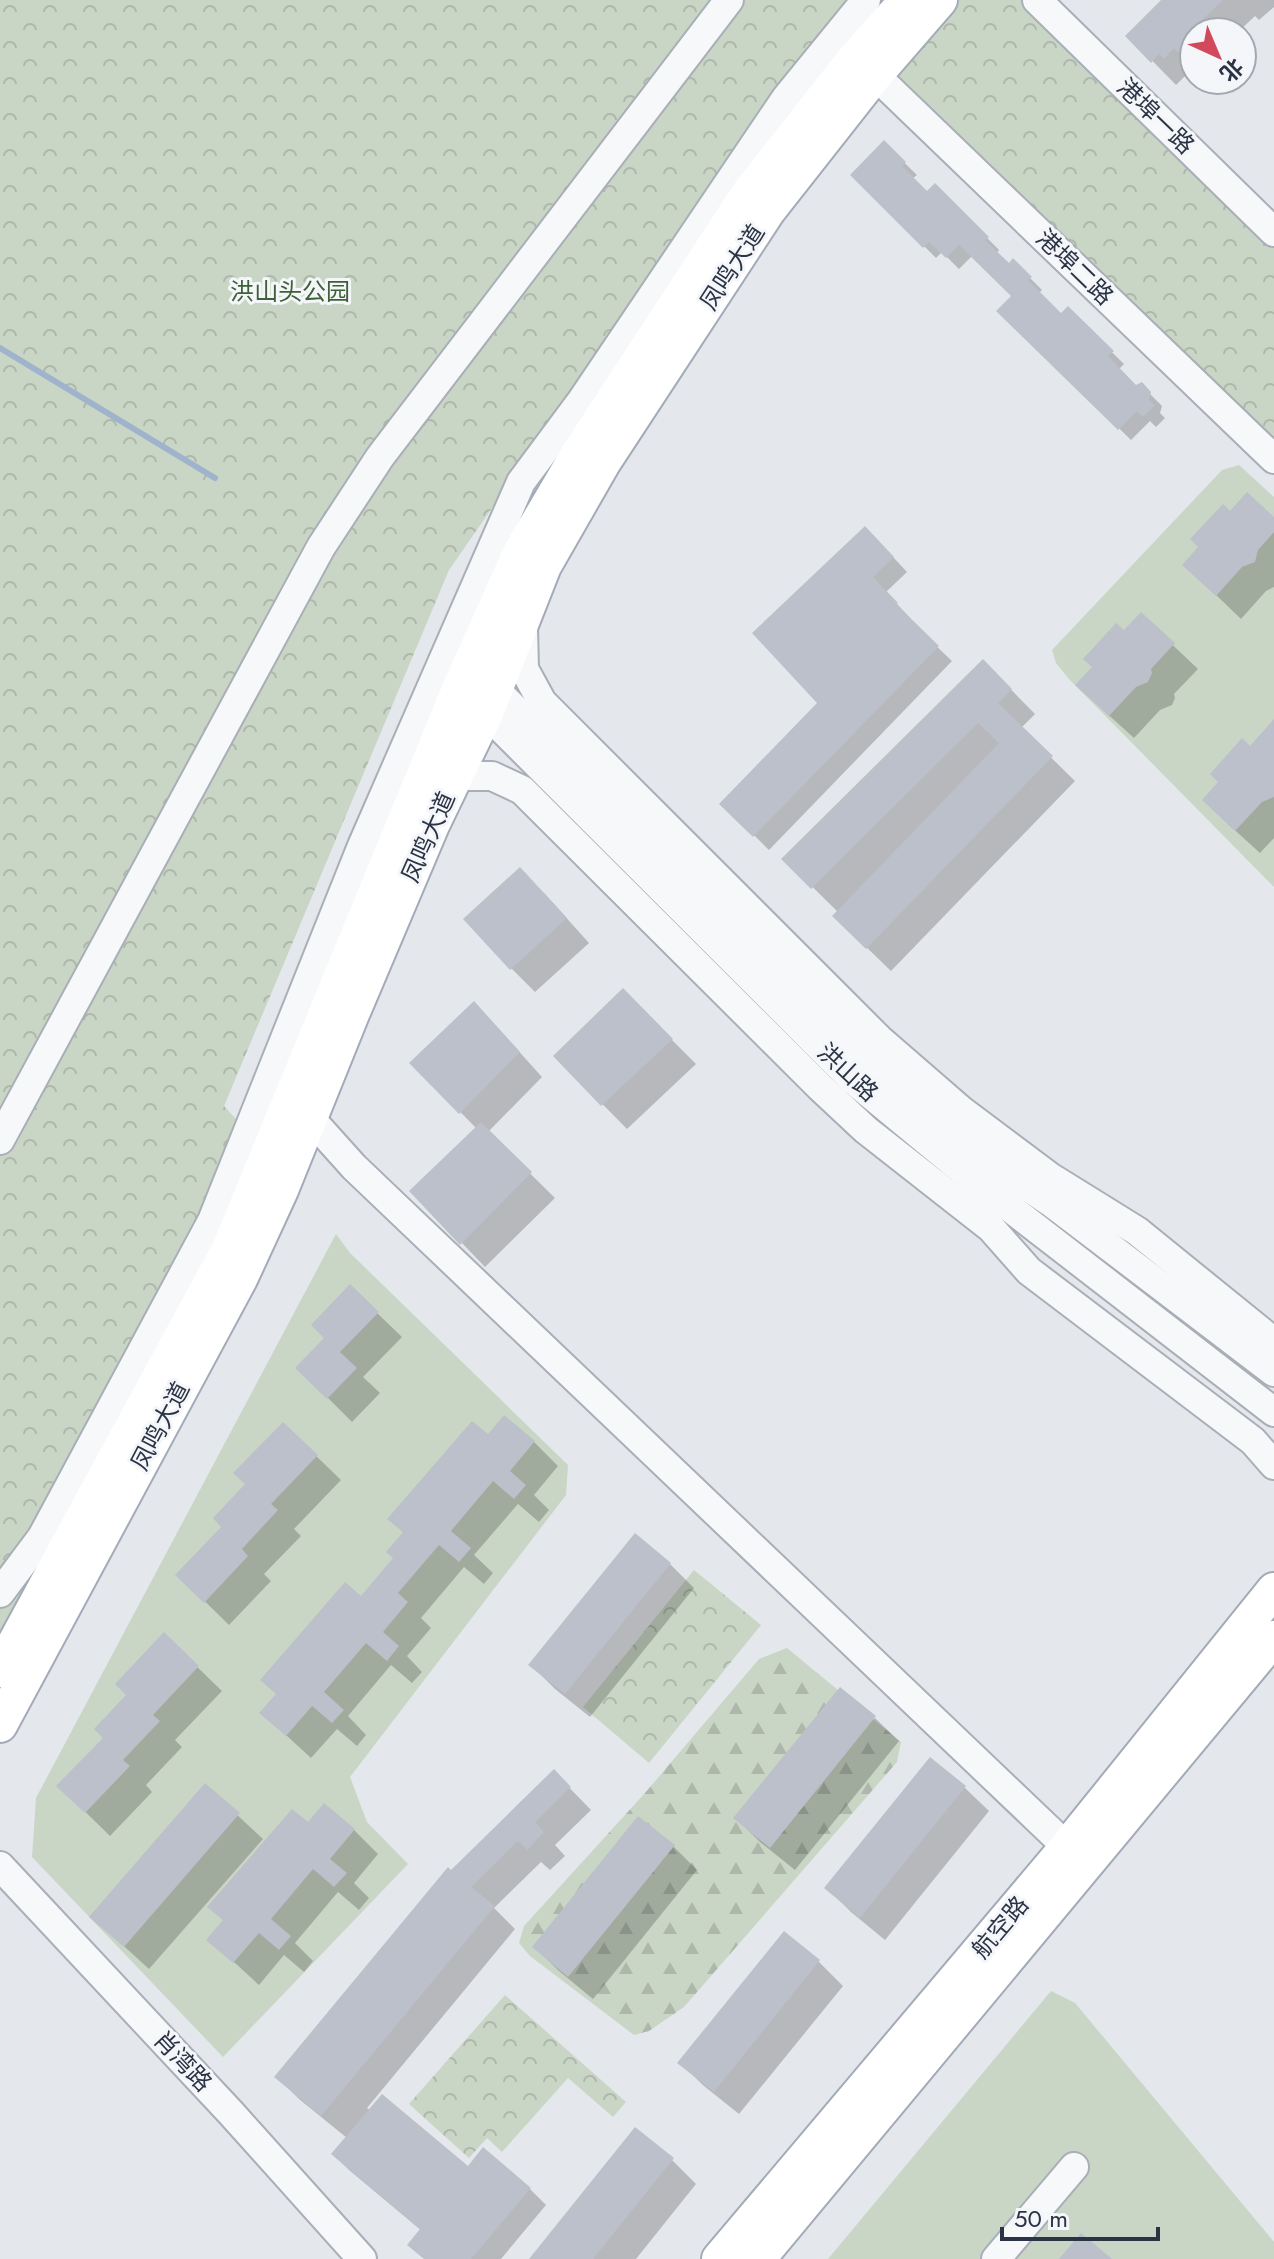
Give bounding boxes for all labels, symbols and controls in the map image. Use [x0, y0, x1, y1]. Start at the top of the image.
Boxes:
north arrow [1178, 16, 1258, 96]
text: 北 [1213, 51, 1251, 90]
street label: 港埠一路 [1109, 70, 1203, 162]
street label: 凤鸣大道 [691, 217, 773, 317]
street label: 港埠二路 [1028, 221, 1122, 313]
park label: 洪山头公园 [230, 274, 350, 309]
street label: 凤鸣大道 [392, 786, 464, 888]
street label: 洪山路 [810, 1035, 886, 1109]
street label: 凤鸣大道 [122, 1375, 198, 1477]
street label: 航空路 [963, 1888, 1037, 1966]
street label: 肖湾路 [146, 2023, 220, 2099]
scale bar [1002, 2191, 1158, 2241]
text: 50 m [1014, 2201, 1068, 2236]

